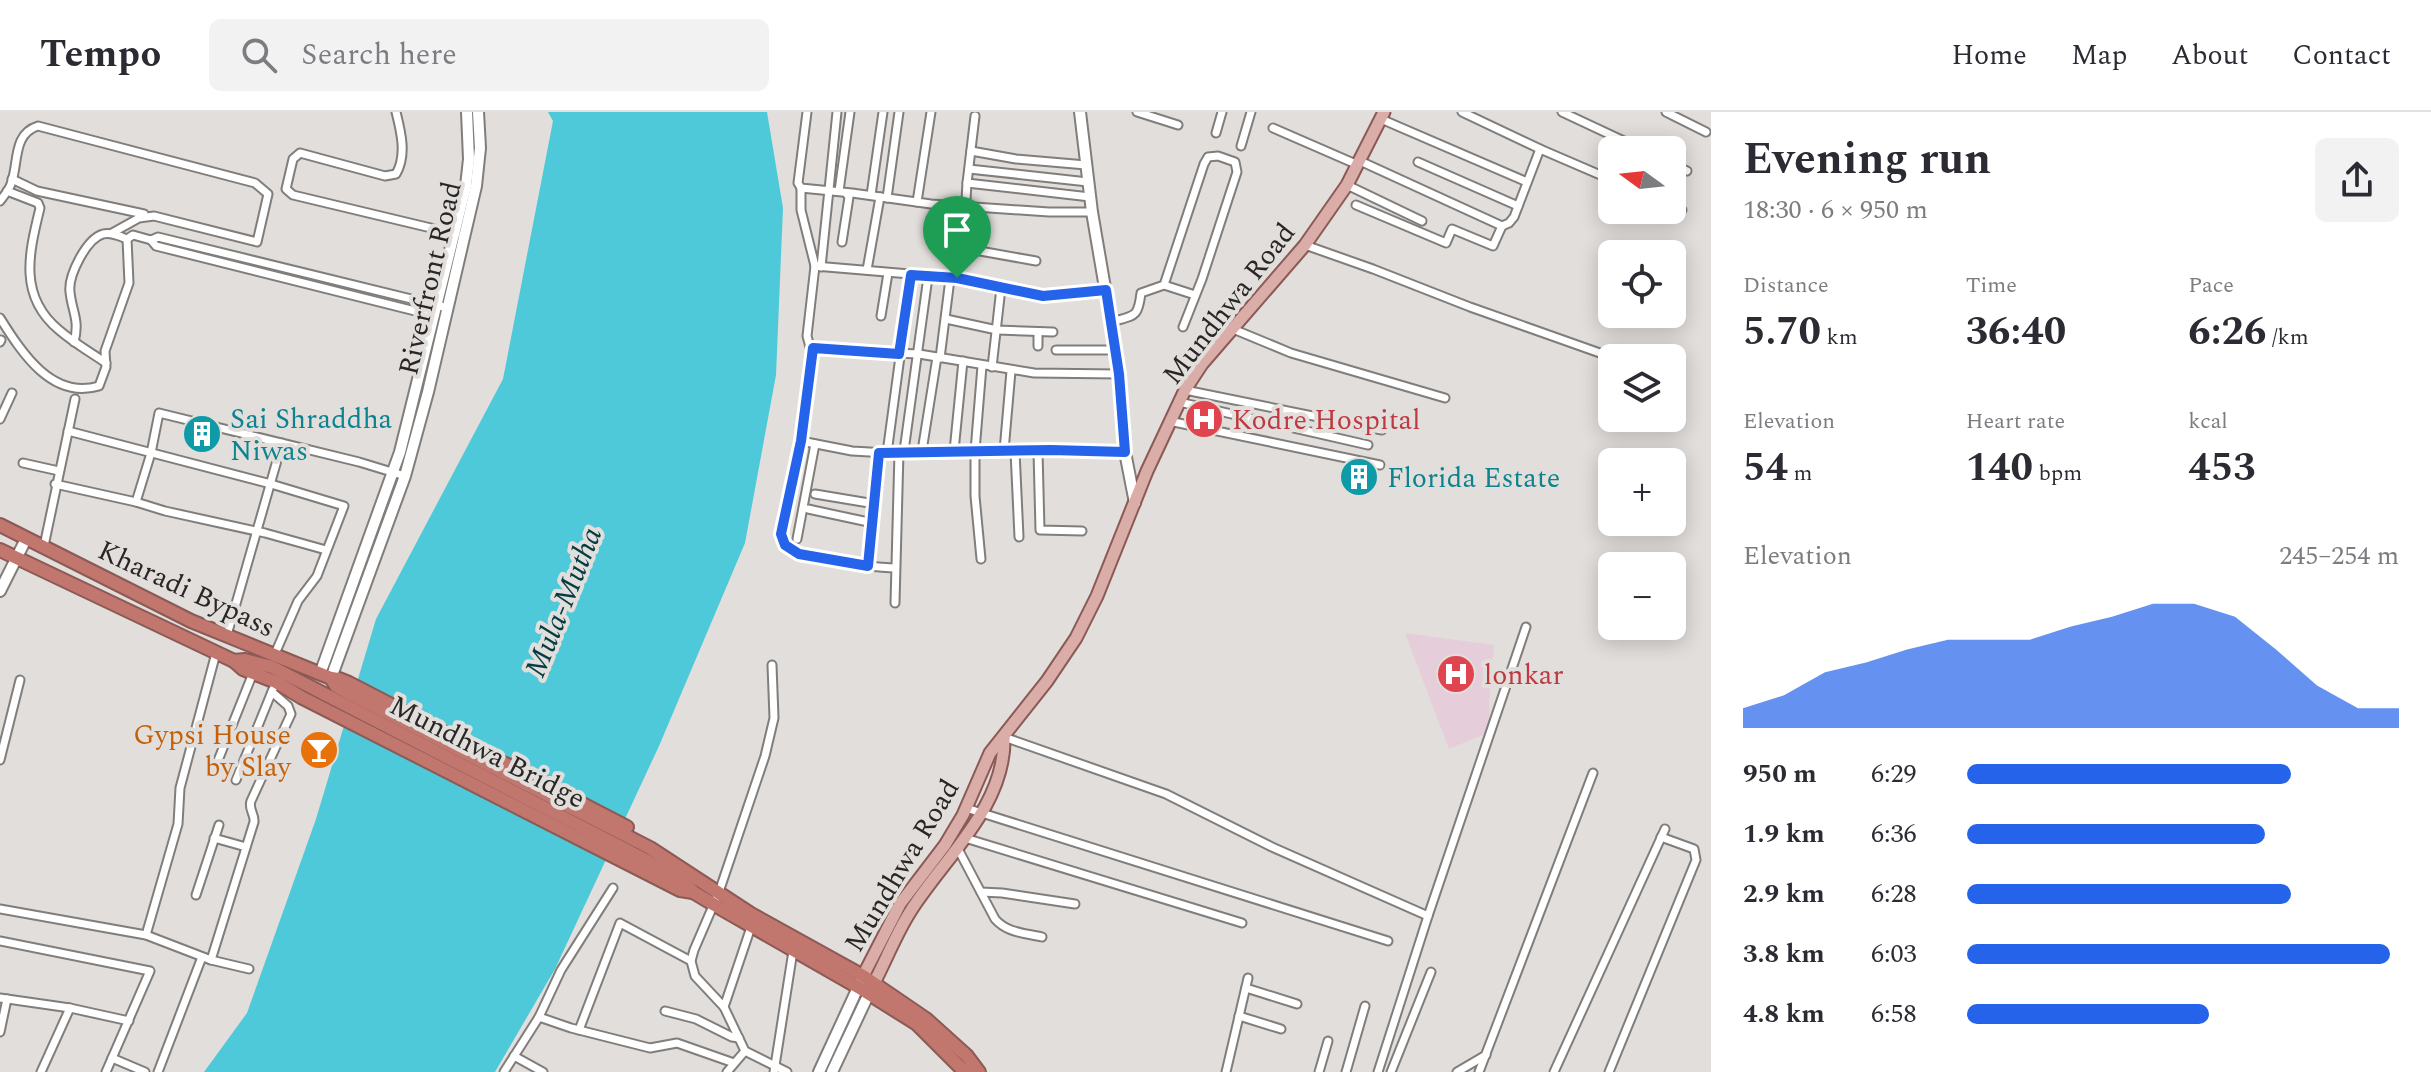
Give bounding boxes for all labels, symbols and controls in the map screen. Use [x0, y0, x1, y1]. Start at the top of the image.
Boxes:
search box [209, 19, 769, 91]
text: Tempo [40, 26, 161, 84]
text: Search here [301, 32, 457, 78]
icon: search [237, 33, 281, 77]
text: Home [1951, 34, 2027, 77]
text: Map [2071, 34, 2127, 77]
text: About [2171, 34, 2248, 77]
text: Contact [2292, 34, 2391, 77]
text: Evening run [1743, 126, 1991, 193]
north arrow [1598, 136, 1686, 224]
map controls [1598, 136, 1686, 640]
button: share [2315, 138, 2399, 222]
street label: Riverfront Road [387, 177, 474, 380]
text: 18:30 · 6 × 950 m [1743, 190, 1928, 230]
pin [923, 196, 991, 278]
icon: arrive [935, 208, 979, 252]
street label: Mundhwa Road [1152, 214, 1306, 394]
button: locate [1598, 240, 1686, 328]
text: Distance [1743, 269, 1829, 302]
text: Time [1966, 269, 2017, 302]
text: Pace [2188, 269, 2234, 302]
text: 5.70 [1743, 302, 1821, 363]
text: 36:40 [1966, 302, 2066, 363]
text: 6:26 [2188, 302, 2266, 363]
text: km [1821, 321, 1858, 354]
text: /km [2266, 321, 2309, 354]
button: layers [1598, 344, 1686, 432]
place label: Sai Shraddha Niwas [230, 398, 393, 473]
hospital icon: Kodre Hospital [1183, 398, 1225, 440]
place label: Kodre Hospital [1232, 399, 1420, 442]
text: Elevation [1743, 405, 1835, 438]
text: Heart rate [1966, 405, 2065, 438]
text: kcal [2188, 405, 2228, 438]
building icon: Sai Shraddha Niwas [181, 413, 223, 455]
text: 54 [1743, 438, 1788, 499]
text: 140 [1966, 438, 2033, 499]
text: 453 [2188, 438, 2256, 499]
button: + [1598, 448, 1686, 536]
building icon: Florida Estate [1338, 456, 1380, 498]
place label: Florida Estate [1387, 457, 1560, 500]
text: m [1788, 457, 1812, 490]
text: bpm [2033, 457, 2082, 490]
water label: Mula-Mutha [513, 520, 615, 685]
street label: Kharadi Bypass [91, 529, 282, 649]
text: Elevation [1743, 536, 1852, 576]
text: 245–254 m [2279, 536, 2399, 576]
button: − [1598, 552, 1686, 640]
hospital icon: lonkar [1435, 653, 1477, 695]
place label: lonkar [1484, 654, 1564, 697]
street label: Mundhwa Bridge [382, 684, 593, 820]
place label: Gypsi House by Slay [133, 714, 293, 789]
bar icon: Gypsi House by Slay [298, 729, 340, 771]
text: 950 m [1743, 754, 1817, 794]
text: 6:29 [1871, 754, 1917, 794]
street label: Mundhwa Road [834, 771, 971, 961]
text: 1.9 km [1743, 814, 1825, 854]
text: 6:36 [1871, 814, 1917, 854]
text: 2.9 km [1743, 874, 1825, 914]
text: 6:28 [1871, 874, 1917, 914]
text: 3.8 km [1743, 934, 1825, 974]
text: 6:03 [1871, 934, 1917, 974]
text: 4.8 km [1743, 994, 1825, 1034]
text: 6:58 [1871, 994, 1917, 1034]

